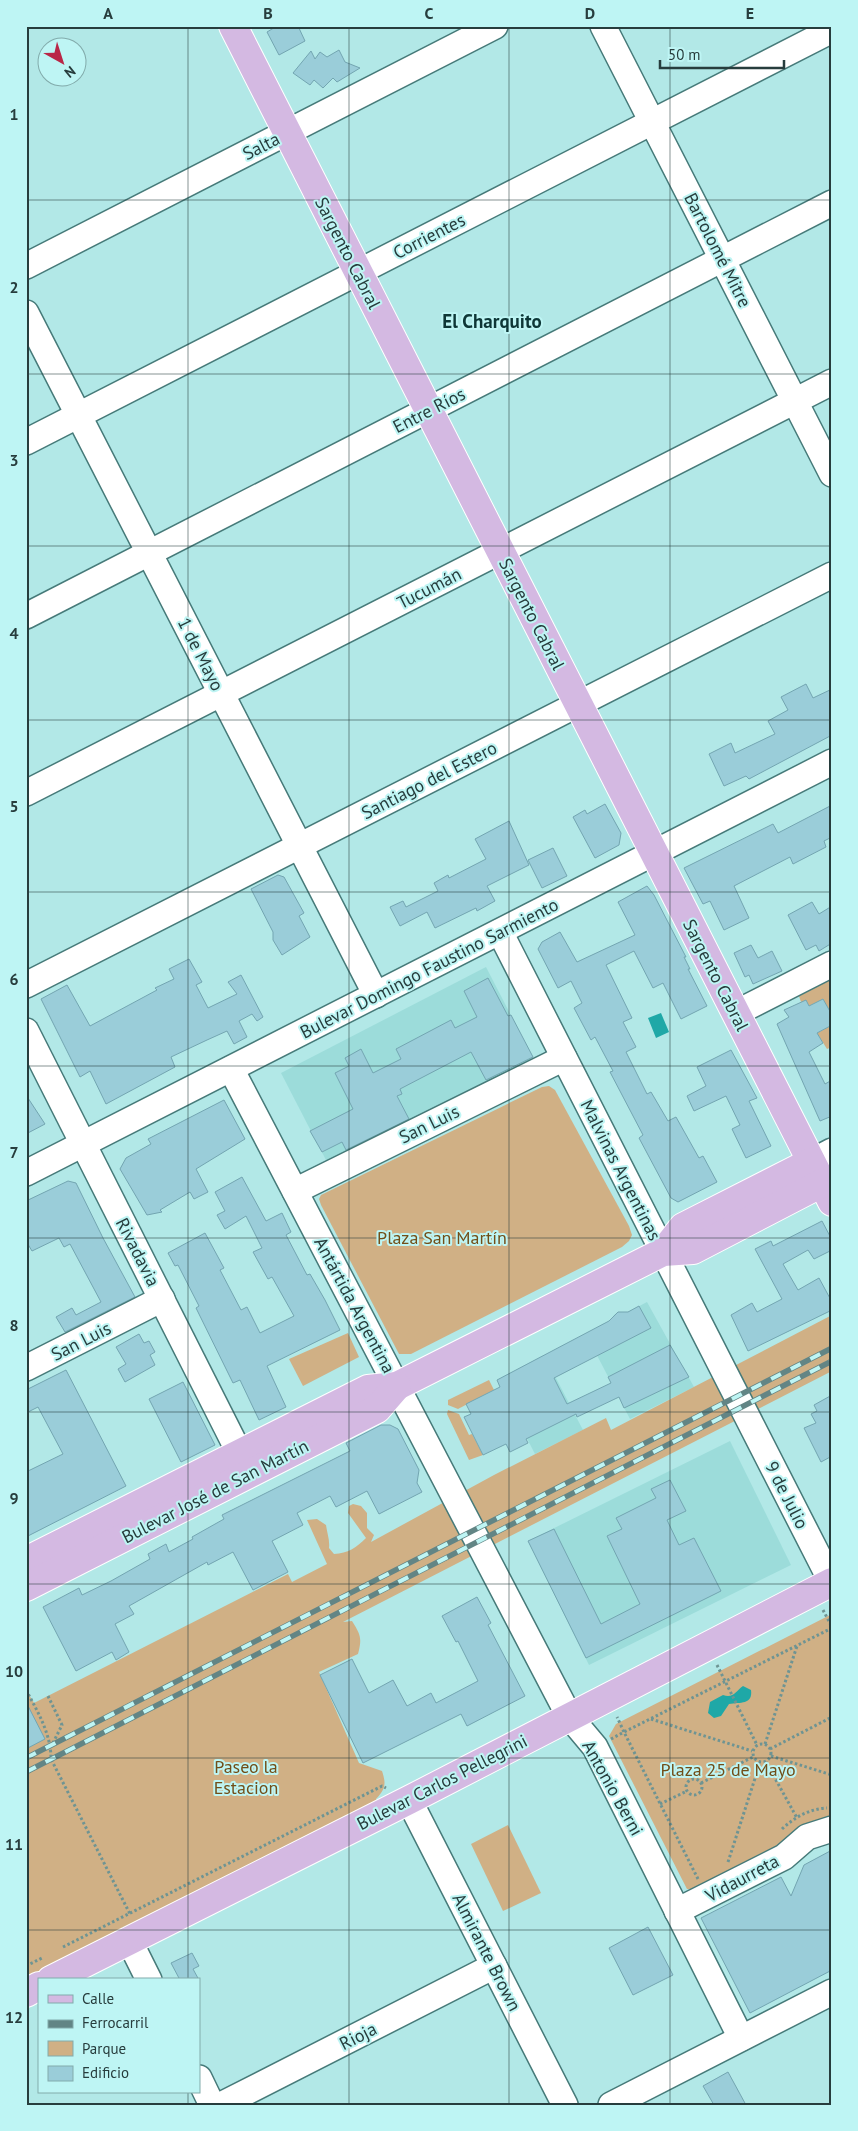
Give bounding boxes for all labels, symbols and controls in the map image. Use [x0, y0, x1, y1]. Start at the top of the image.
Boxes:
text: A [103, 3, 113, 23]
text: B [263, 3, 273, 23]
text: C [425, 3, 434, 23]
text: D [585, 3, 595, 23]
text: E [746, 3, 754, 23]
north arrow [38, 38, 88, 88]
scale bar [660, 38, 784, 70]
text: 50 m [668, 45, 701, 64]
text: N [61, 62, 79, 82]
text: 1 [9, 104, 19, 124]
street label: Salta [239, 127, 283, 165]
street label: Bartolomé Mitre [679, 189, 757, 311]
street label: Sargento Cabral [310, 193, 386, 313]
street label: Corrientes [389, 208, 469, 264]
text: 2 [9, 277, 19, 297]
district label: El Charquito [442, 309, 542, 333]
street label: Entre Ríos [389, 382, 469, 438]
text: 3 [9, 450, 19, 470]
street label: Sargento Cabral [494, 554, 570, 674]
street label: Tucumán [393, 562, 465, 614]
street label: 1 de Mayo [173, 613, 229, 695]
text: 4 [9, 623, 19, 643]
street label: Santiago del Estero [357, 736, 501, 824]
text: 5 [9, 796, 19, 816]
street label: Bulevar Domingo Faustino Sarmiento [296, 893, 562, 1043]
street label: Sargento Cabral [678, 915, 754, 1035]
text: 6 [9, 969, 19, 989]
street label: Malvinas Argentinas [576, 1096, 666, 1244]
street label: San Luis [395, 1100, 463, 1148]
text: 7 [9, 1142, 19, 1162]
street label: Rivadavia [111, 1214, 165, 1290]
park label: Plaza San Martín [377, 1226, 507, 1249]
street label: Antártida Argentina [309, 1233, 401, 1377]
text: 8 [9, 1315, 19, 1335]
street label: San Luis [47, 1316, 115, 1366]
street label: Bulevar José de San Martín [118, 1434, 312, 1548]
street label: 9 de Julio [760, 1457, 814, 1533]
text: 9 [9, 1488, 19, 1508]
text: 10 [5, 1661, 23, 1681]
street label: Bulevar Carlos Pellegrini [353, 1729, 531, 1835]
street label: Antonio Berni [577, 1736, 649, 1840]
park label: Paseo la Estacion [214, 1755, 278, 1799]
park label: Plaza 25 de Mayo [660, 1758, 796, 1781]
text: 11 [5, 1834, 23, 1854]
street label: Vidaurreta [700, 1849, 783, 1907]
street label: Almirante Brown [447, 1889, 527, 2015]
legend [38, 1978, 200, 2094]
text: Calle [82, 1989, 114, 2008]
text: 12 [5, 2007, 23, 2027]
text: Ferrocarril [82, 2013, 149, 2032]
street label: Rioja [335, 2017, 381, 2055]
text: Parque [82, 2039, 126, 2058]
text: Edificio [82, 2063, 129, 2082]

